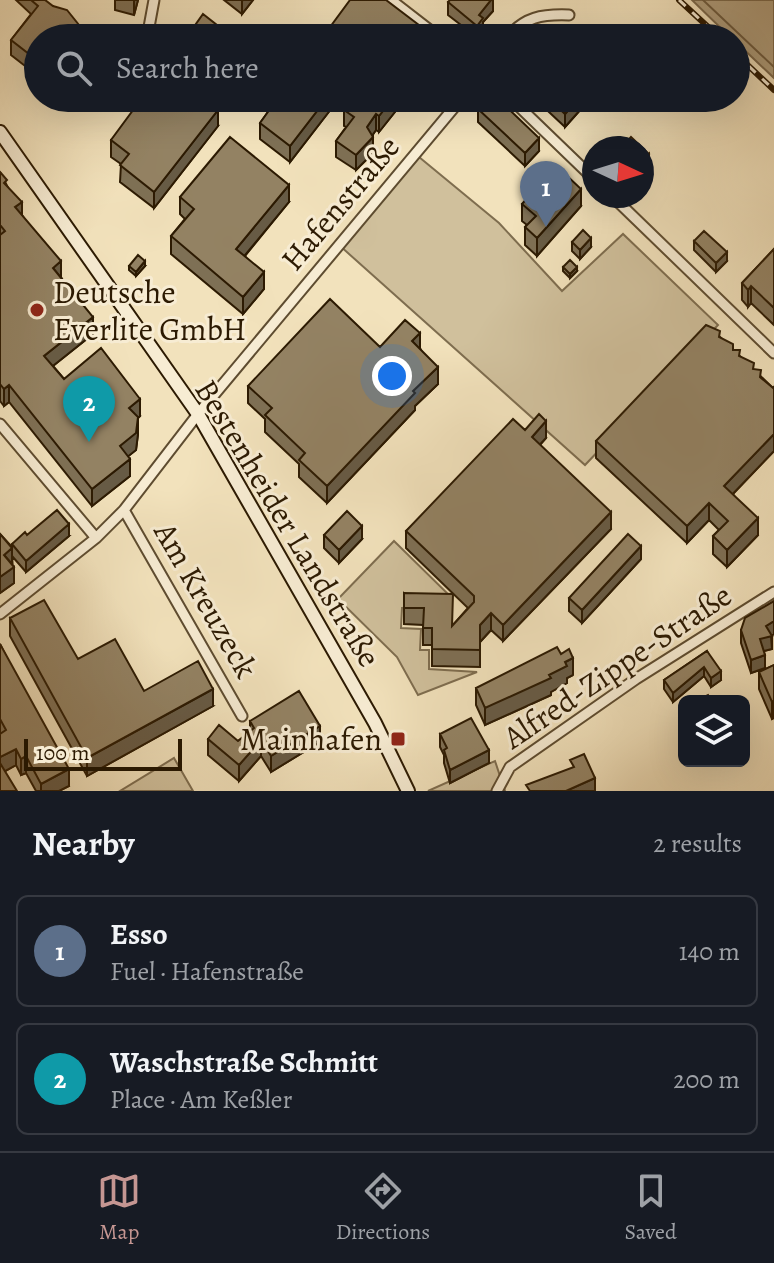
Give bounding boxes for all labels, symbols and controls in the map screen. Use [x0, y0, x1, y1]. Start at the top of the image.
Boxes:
search box [24, 24, 750, 112]
icon: search [52, 46, 96, 90]
text: Search here [116, 48, 259, 88]
street label: Hafenstraße [271, 126, 409, 280]
north arrow [582, 136, 654, 208]
pin: 1 [520, 161, 572, 227]
place label: Deutsche Everlite GmbH [53, 270, 246, 351]
marker: Deutsche Everlite GmbH [28, 301, 46, 319]
your location [372, 356, 412, 396]
street label: Bestenheider Landstraße [185, 371, 391, 675]
pin: 2 [63, 376, 115, 442]
street label: Am Kreuzeck [143, 513, 268, 686]
street label: Alfred-Zippe-Straße [493, 573, 740, 759]
map controls [678, 695, 750, 767]
button: layers [678, 695, 750, 767]
place label: Mainhafen [240, 717, 382, 761]
marker: Mainhafen [389, 730, 407, 748]
scale bar [24, 735, 182, 771]
text: 100 m [36, 738, 90, 768]
text: Nearby [32, 820, 135, 867]
text: 2 results [653, 826, 742, 861]
text: Esso [110, 914, 168, 954]
text: 1 [55, 934, 65, 969]
text: 140 m [679, 934, 740, 969]
text: Fuel · Hafenstraße [110, 954, 304, 989]
text: Waschstraße Schmitt [110, 1042, 378, 1082]
text: 2 [54, 1062, 66, 1097]
text: 200 m [673, 1062, 740, 1097]
text: Place · Am Keßler [110, 1082, 292, 1117]
tab: Map [97, 1169, 141, 1247]
tab: Directions [336, 1169, 430, 1247]
tab: Saved [625, 1169, 677, 1247]

